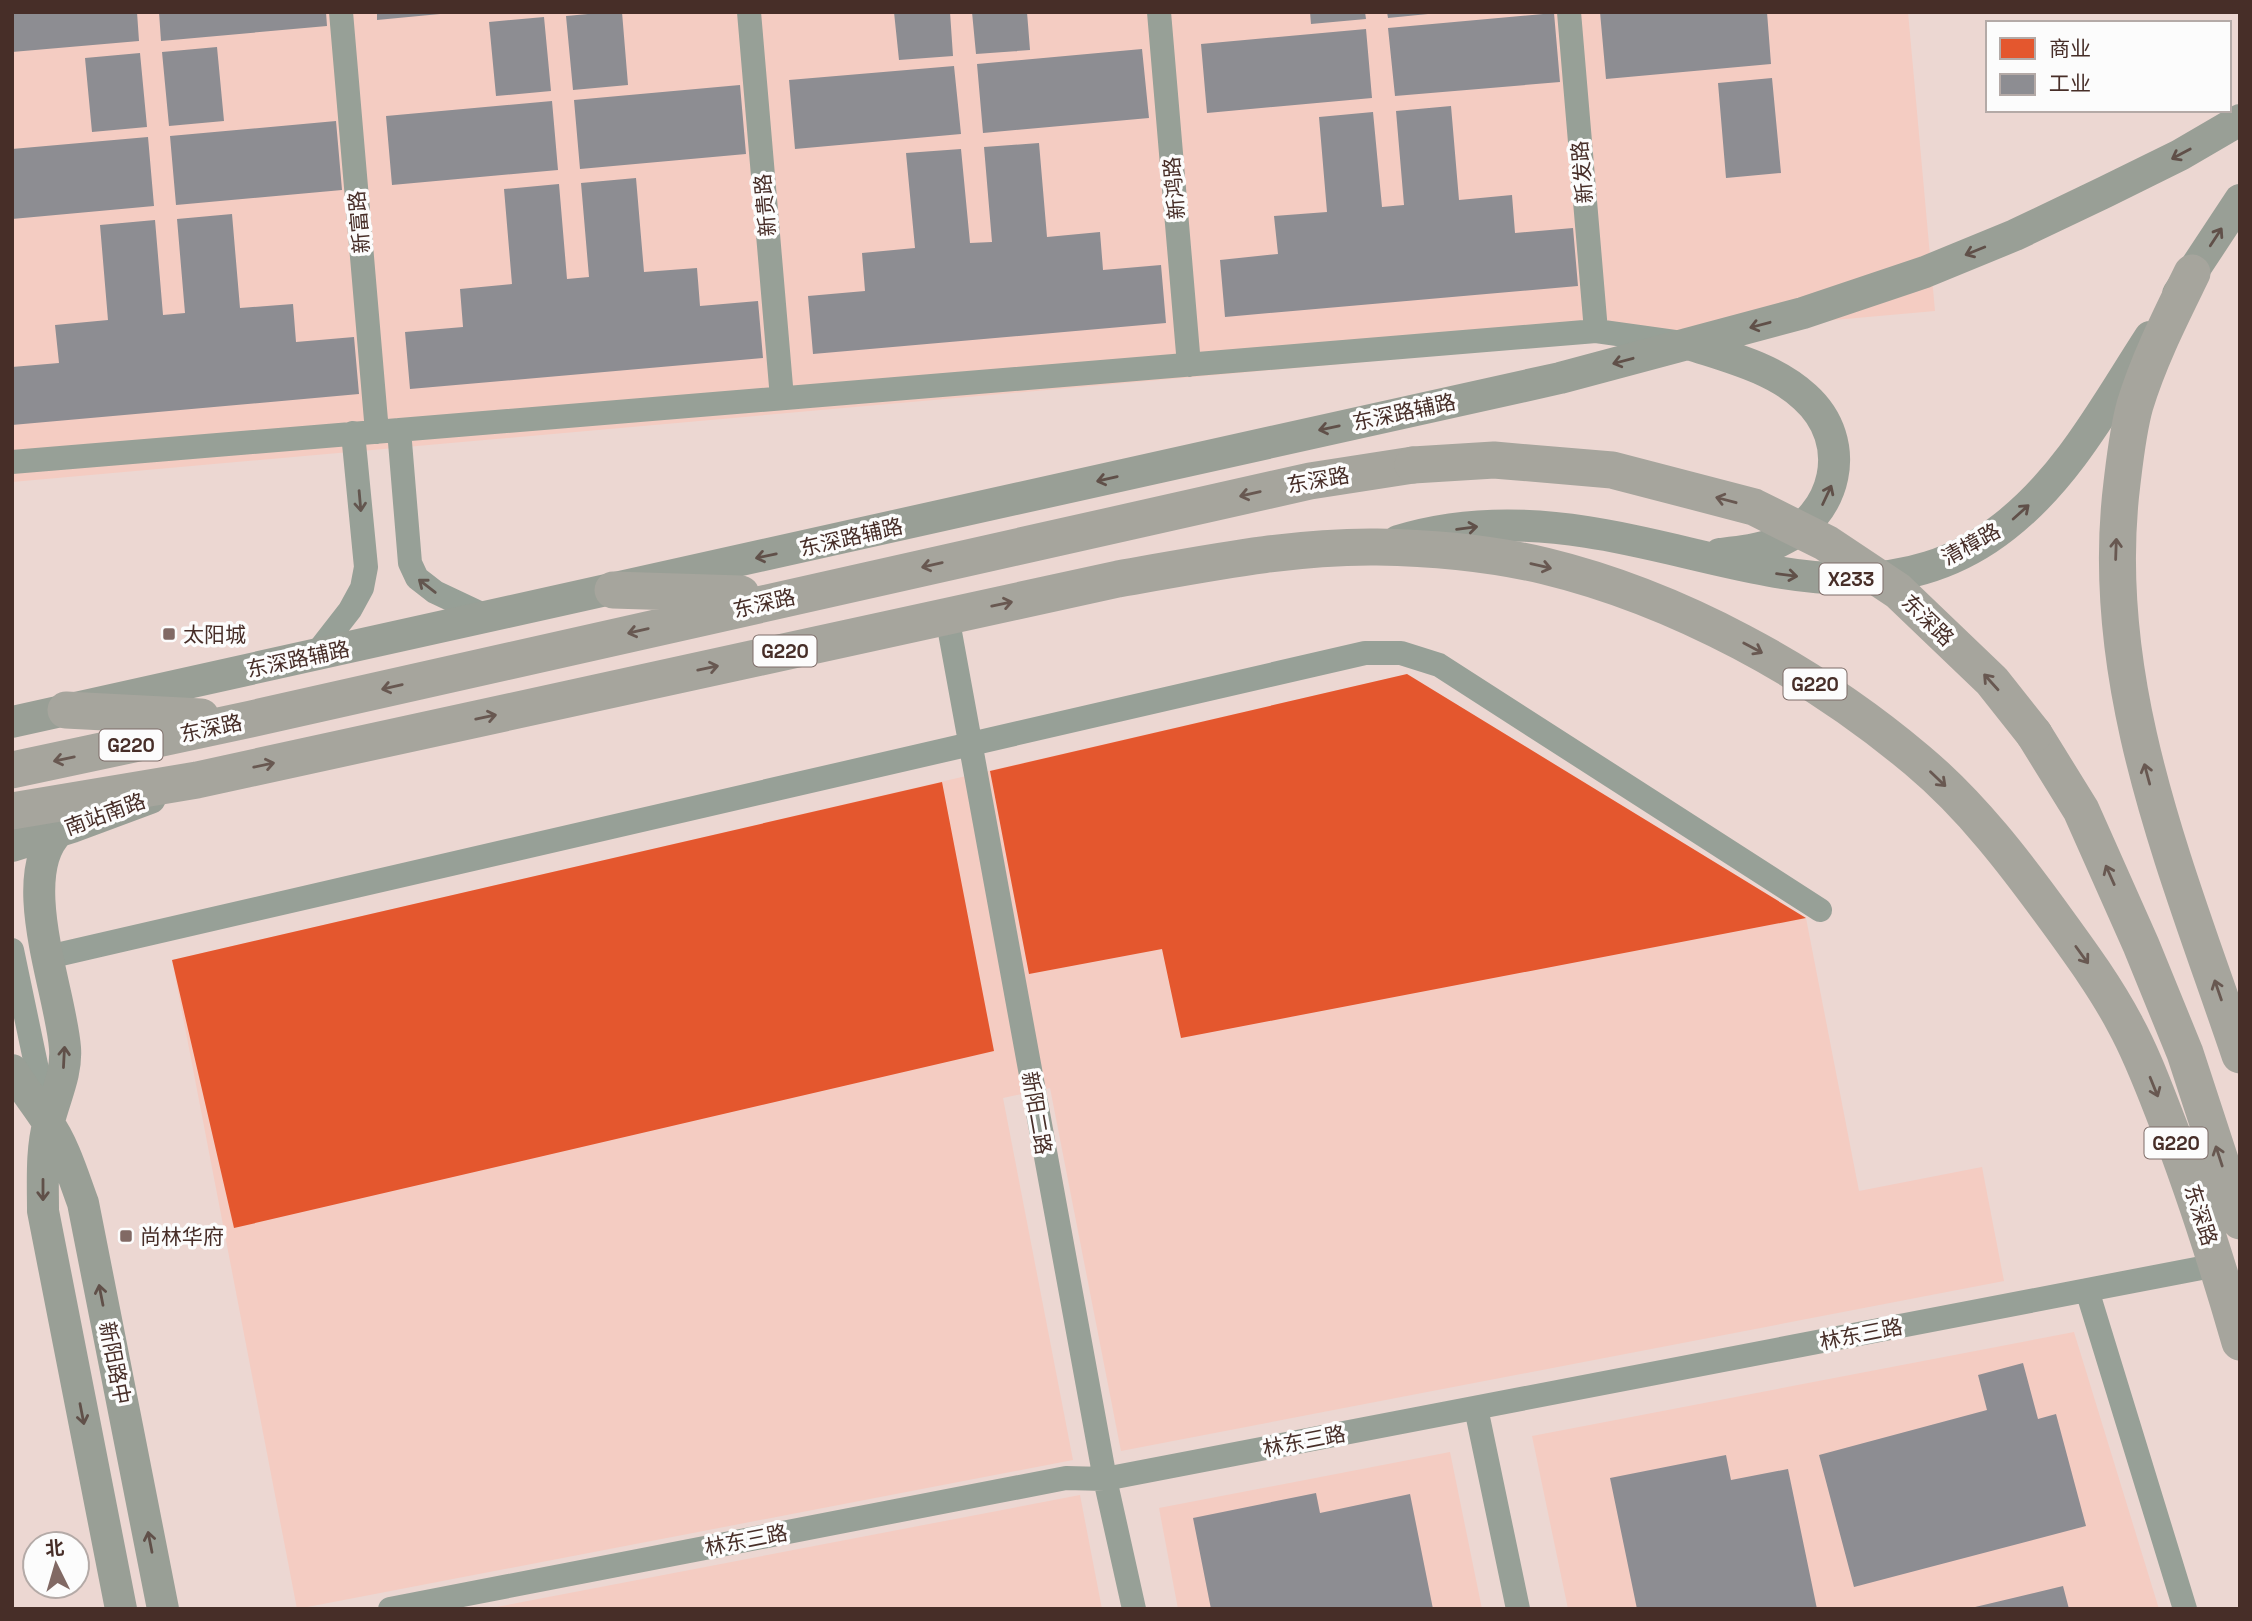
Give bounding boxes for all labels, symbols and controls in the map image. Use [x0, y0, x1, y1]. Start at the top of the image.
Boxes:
legend [1986, 21, 2231, 112]
text: 商业 [2049, 35, 2091, 62]
text: 工业 [2049, 70, 2091, 97]
street label: 新发路 [1566, 139, 1598, 205]
one-way arrow [2171, 147, 2191, 161]
street label: 新鸿路 [1158, 155, 1190, 221]
street label: 新贵路 [749, 172, 781, 238]
street label: 新富路 [343, 189, 375, 255]
one-way arrow [2209, 227, 2223, 247]
one-way arrow [1965, 246, 1986, 259]
one-way arrow [1749, 319, 1772, 332]
one-way arrow [1612, 356, 1634, 369]
street label: 东深路辅路 [1350, 388, 1458, 436]
one-way arrow [1318, 422, 1341, 436]
street label: 东深路 [1285, 461, 1351, 499]
one-way arrow [1097, 473, 1119, 486]
one-way arrow [1820, 485, 1834, 506]
one-way arrow [1239, 488, 1262, 501]
one-way arrow [354, 490, 367, 512]
one-way arrow [1715, 493, 1738, 506]
one-way arrow [2012, 504, 2030, 520]
street label: 东深路辅路 [797, 512, 905, 562]
street label: 清樟路 [1937, 517, 2005, 571]
one-way arrow [1455, 521, 1478, 534]
one-way arrow [2110, 538, 2123, 561]
one-way arrow [755, 549, 778, 563]
one-way arrow [921, 559, 944, 572]
one-way arrow [1529, 560, 1552, 573]
road number: X233 [1820, 564, 1882, 594]
one-way arrow [1775, 568, 1798, 581]
one-way arrow [419, 578, 437, 593]
street label: 东深路 [730, 583, 798, 623]
street label: 东深路 [1896, 588, 1960, 652]
one-way arrow [990, 597, 1013, 610]
place label: 太阳城 [183, 621, 246, 648]
one-way arrow [627, 625, 650, 639]
marker: 太阳城 [161, 626, 177, 642]
street label: 东深路辅路 [244, 635, 352, 683]
road number: G220 [754, 636, 816, 666]
one-way arrow [1742, 641, 1762, 655]
one-way arrow [696, 661, 719, 675]
road number: G220 [1784, 668, 1846, 699]
one-way arrow [1982, 674, 1999, 691]
one-way arrow [382, 681, 404, 694]
street label: 东深路 [177, 708, 245, 748]
one-way arrow [474, 709, 497, 723]
road number: G220 [100, 730, 162, 760]
one-way arrow [53, 753, 76, 767]
one-way arrow [252, 758, 275, 772]
one-way arrow [2140, 763, 2153, 786]
one-way arrow [1929, 771, 1946, 788]
street label: 南站南路 [61, 787, 149, 841]
one-way arrow [2103, 865, 2116, 886]
one-way arrow [2074, 945, 2089, 964]
one-way arrow [2211, 979, 2224, 1001]
one-way arrow [58, 1046, 71, 1068]
street label: 新阳二路 [1016, 1069, 1058, 1157]
one-way arrow [2148, 1076, 2161, 1098]
road number: G220 [2144, 1128, 2208, 1158]
one-way arrow [2211, 1145, 2224, 1167]
one-way arrow [36, 1179, 50, 1202]
street label: 东深路 [2178, 1181, 2224, 1249]
place label: 尚林华府 [140, 1223, 224, 1250]
marker: 尚林华府 [118, 1228, 134, 1244]
one-way arrow [94, 1284, 108, 1307]
street label: 林东三路 [1817, 1313, 1905, 1355]
street label: 新阳路中 [94, 1319, 136, 1407]
one-way arrow [76, 1402, 90, 1425]
street label: 林东三路 [1260, 1420, 1348, 1462]
street label: 林东三路 [702, 1519, 790, 1561]
north arrow [21, 1530, 91, 1600]
one-way arrow [143, 1531, 156, 1554]
text: 北 [44, 1535, 65, 1562]

